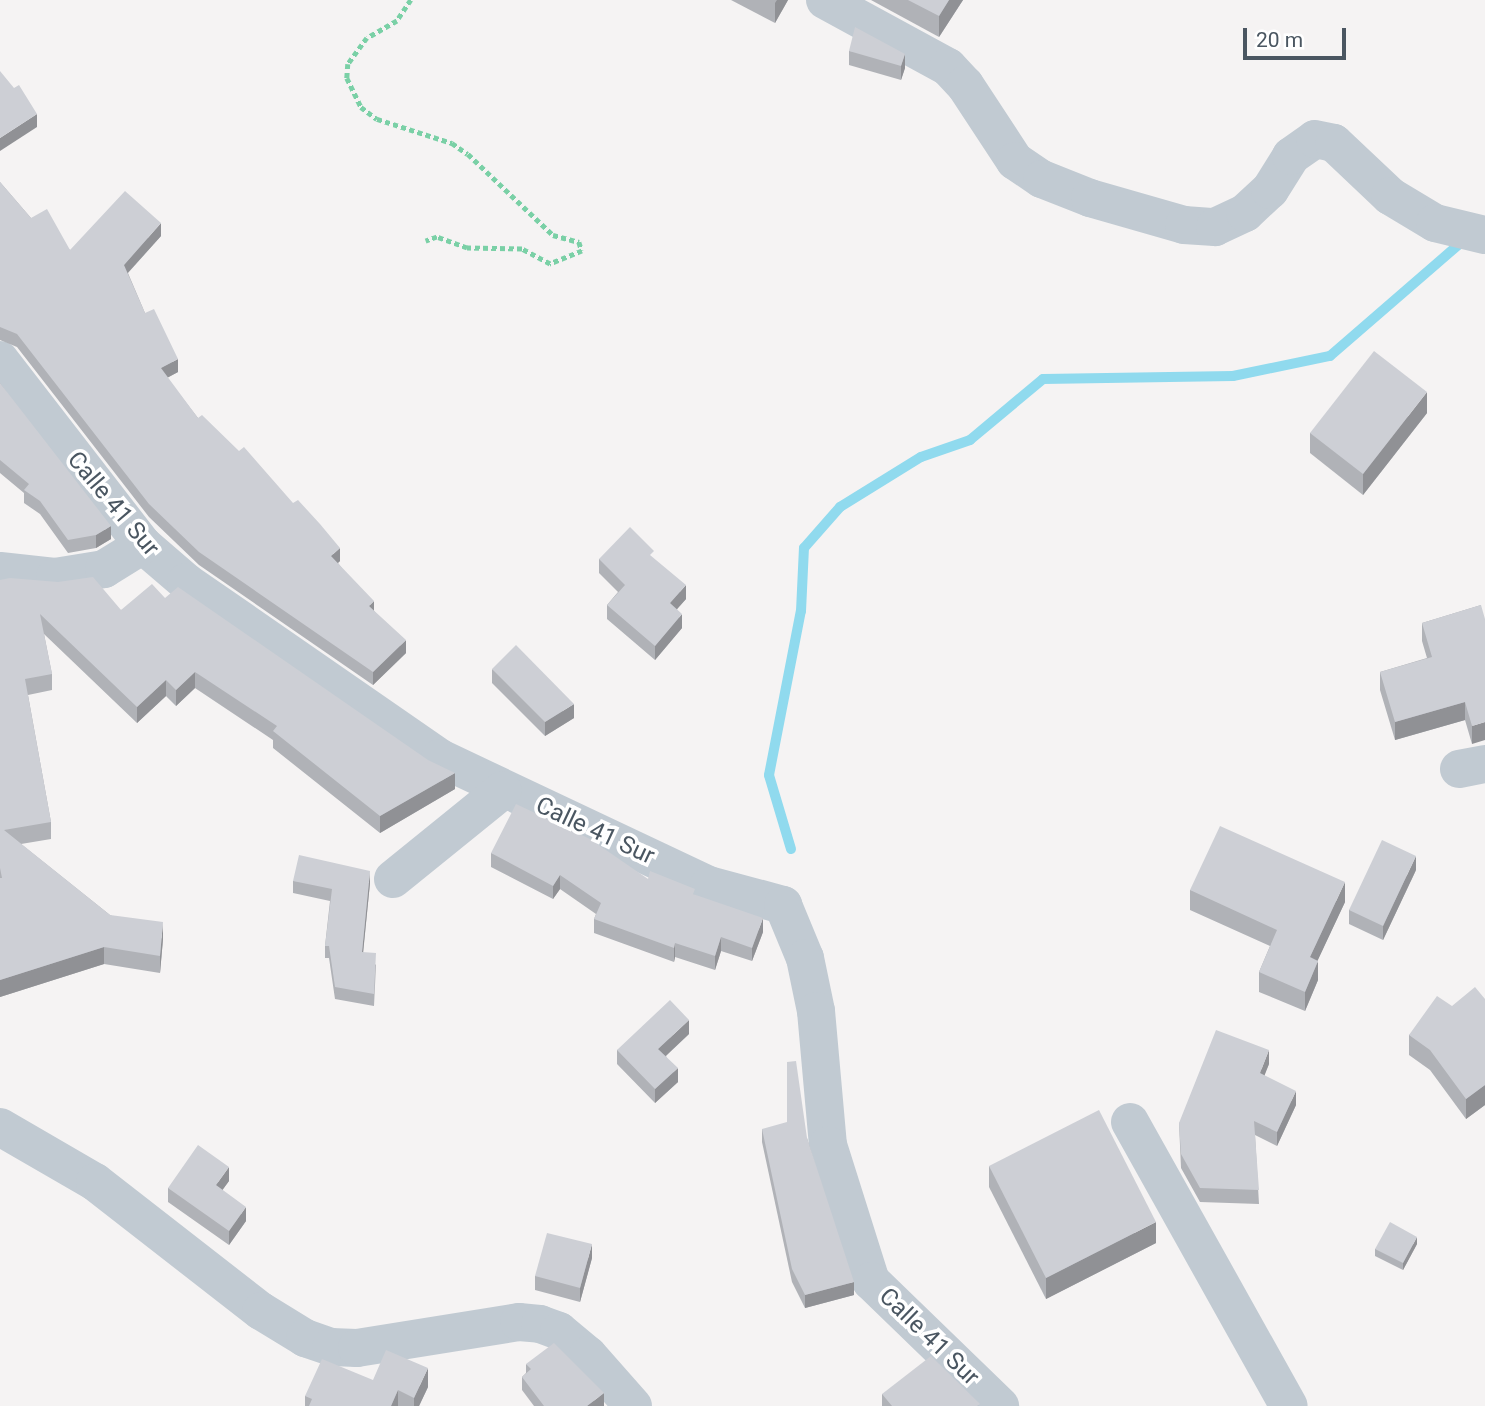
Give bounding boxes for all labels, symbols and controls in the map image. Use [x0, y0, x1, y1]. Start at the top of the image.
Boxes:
scale bar [1247, 14, 1350, 58]
text: 20 m [1256, 28, 1303, 52]
street label: Calle 41 Sur [61, 446, 165, 562]
street label: Calle 41 Sur [531, 791, 659, 871]
street label: Calle 41 Sur [873, 1282, 985, 1392]

